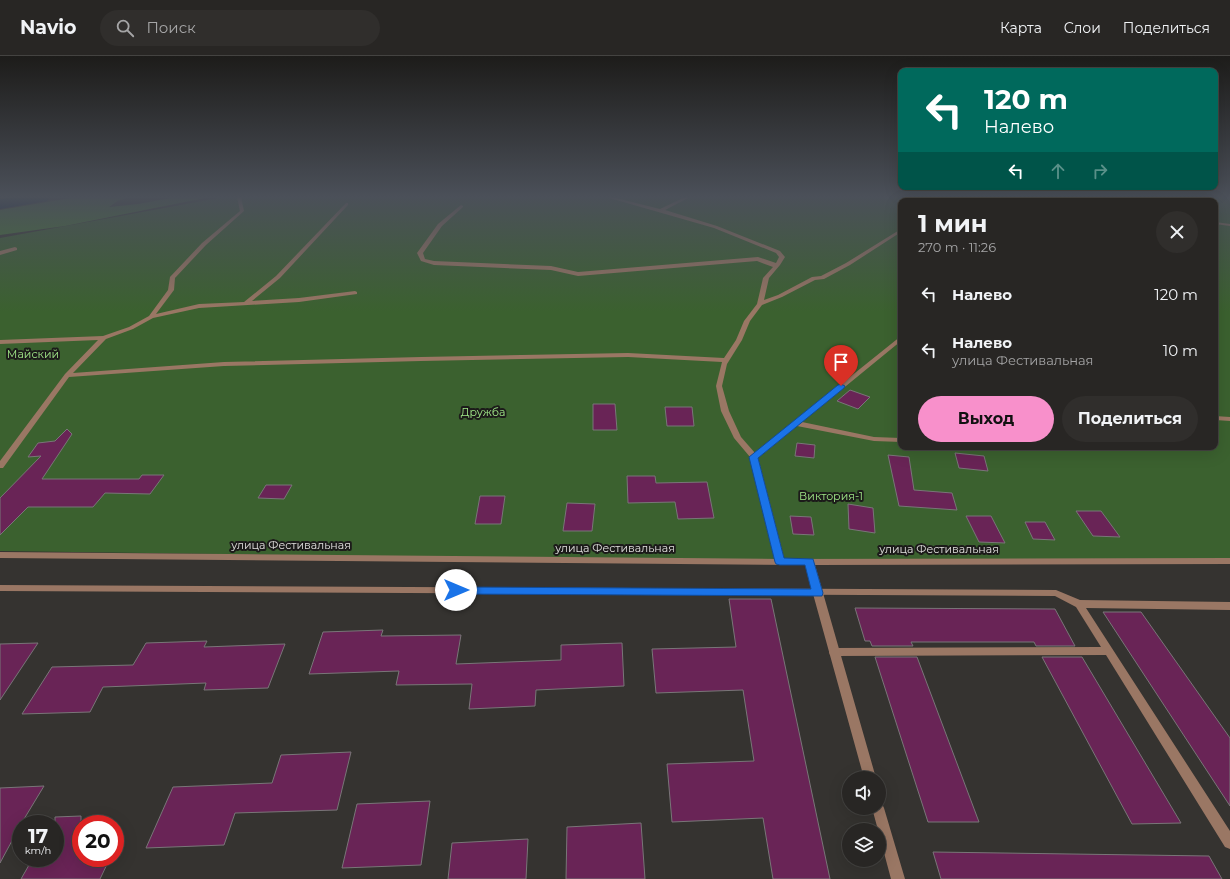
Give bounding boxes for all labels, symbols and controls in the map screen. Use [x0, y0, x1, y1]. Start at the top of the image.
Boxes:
search box [100, 10, 380, 46]
text: Navio [20, 16, 76, 39]
icon: search [114, 17, 136, 39]
text: Поиск [146, 18, 196, 37]
text: Карта [1000, 19, 1042, 37]
text: Слои [1064, 19, 1101, 37]
text: Поделиться [1123, 19, 1210, 37]
text: 120 m [984, 82, 1068, 116]
icon: left [918, 84, 970, 136]
text: Налево [984, 116, 1054, 138]
icon: left [1005, 160, 1027, 182]
icon: ahead [1047, 160, 1069, 182]
icon: right [1089, 160, 1111, 182]
text: 1 мин [918, 209, 987, 238]
button: close [1156, 211, 1198, 253]
text: 270 m · 11:26 [918, 239, 996, 255]
icon: left [918, 283, 940, 305]
text: Налево [952, 285, 1012, 304]
text: 120 m [1154, 285, 1198, 304]
text: Налево [952, 333, 1012, 352]
icon: left [918, 339, 940, 361]
text: 10 m [1163, 341, 1198, 360]
pin [824, 345, 858, 386]
park label: Майский [7, 347, 59, 361]
icon: arrive [830, 351, 852, 373]
text: улица Фестивальная [952, 352, 1093, 368]
button: Выход [918, 396, 1054, 442]
button: Поделиться [1062, 396, 1198, 442]
park label: Дружба [461, 405, 505, 419]
park label: Виктория-1 [799, 489, 863, 503]
street label: улица Фестивальная [230, 538, 351, 552]
street label: улица Фестивальная [554, 541, 675, 555]
street label: улица Фестивальная [878, 542, 999, 556]
position arrow [435, 569, 477, 611]
map controls [842, 771, 886, 867]
button: sound [842, 771, 886, 815]
speed limit sign: 20 [72, 815, 124, 867]
button: layers [842, 823, 886, 867]
text: 17 [28, 824, 48, 848]
text: km/h [25, 844, 51, 857]

